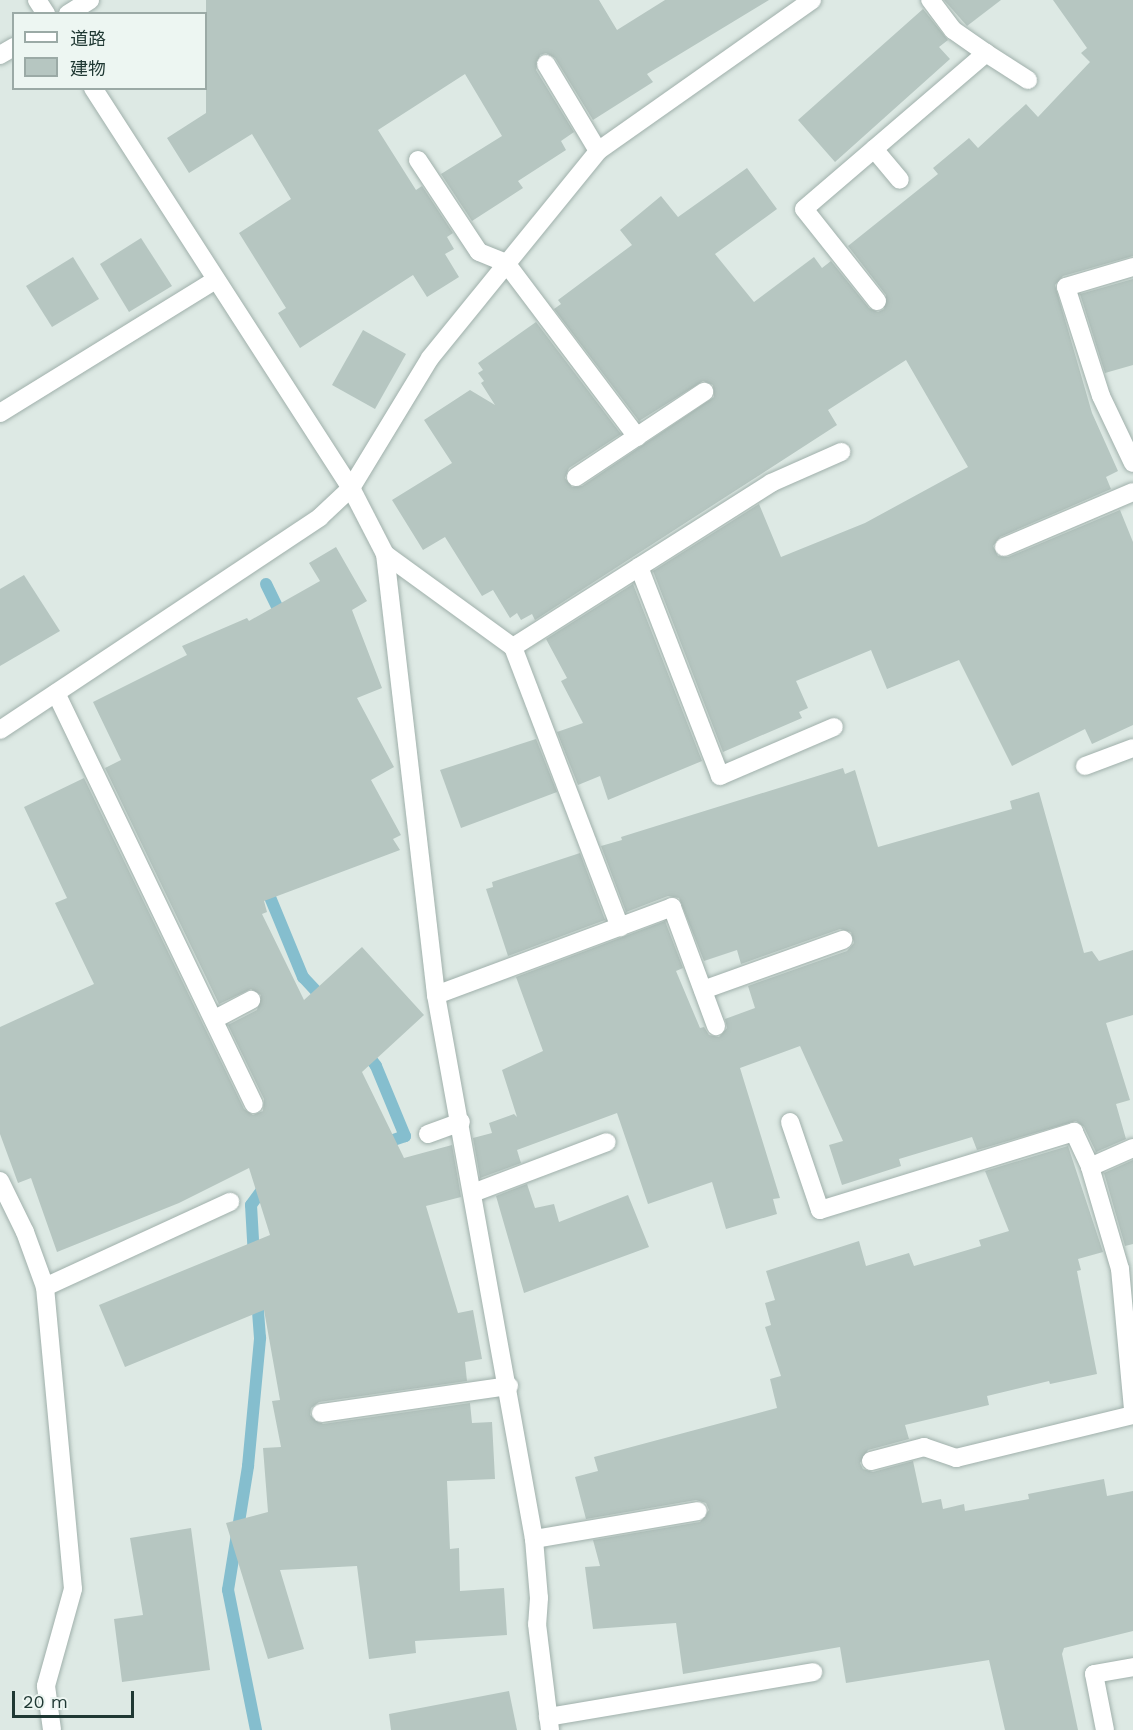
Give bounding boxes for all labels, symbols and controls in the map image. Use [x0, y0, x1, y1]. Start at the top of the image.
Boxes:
legend [12, 12, 207, 90]
text: 道路 [70, 28, 106, 49]
text: 建物 [70, 58, 106, 79]
scale bar [15, 1679, 136, 1717]
text: 20 m [23, 1691, 68, 1712]

